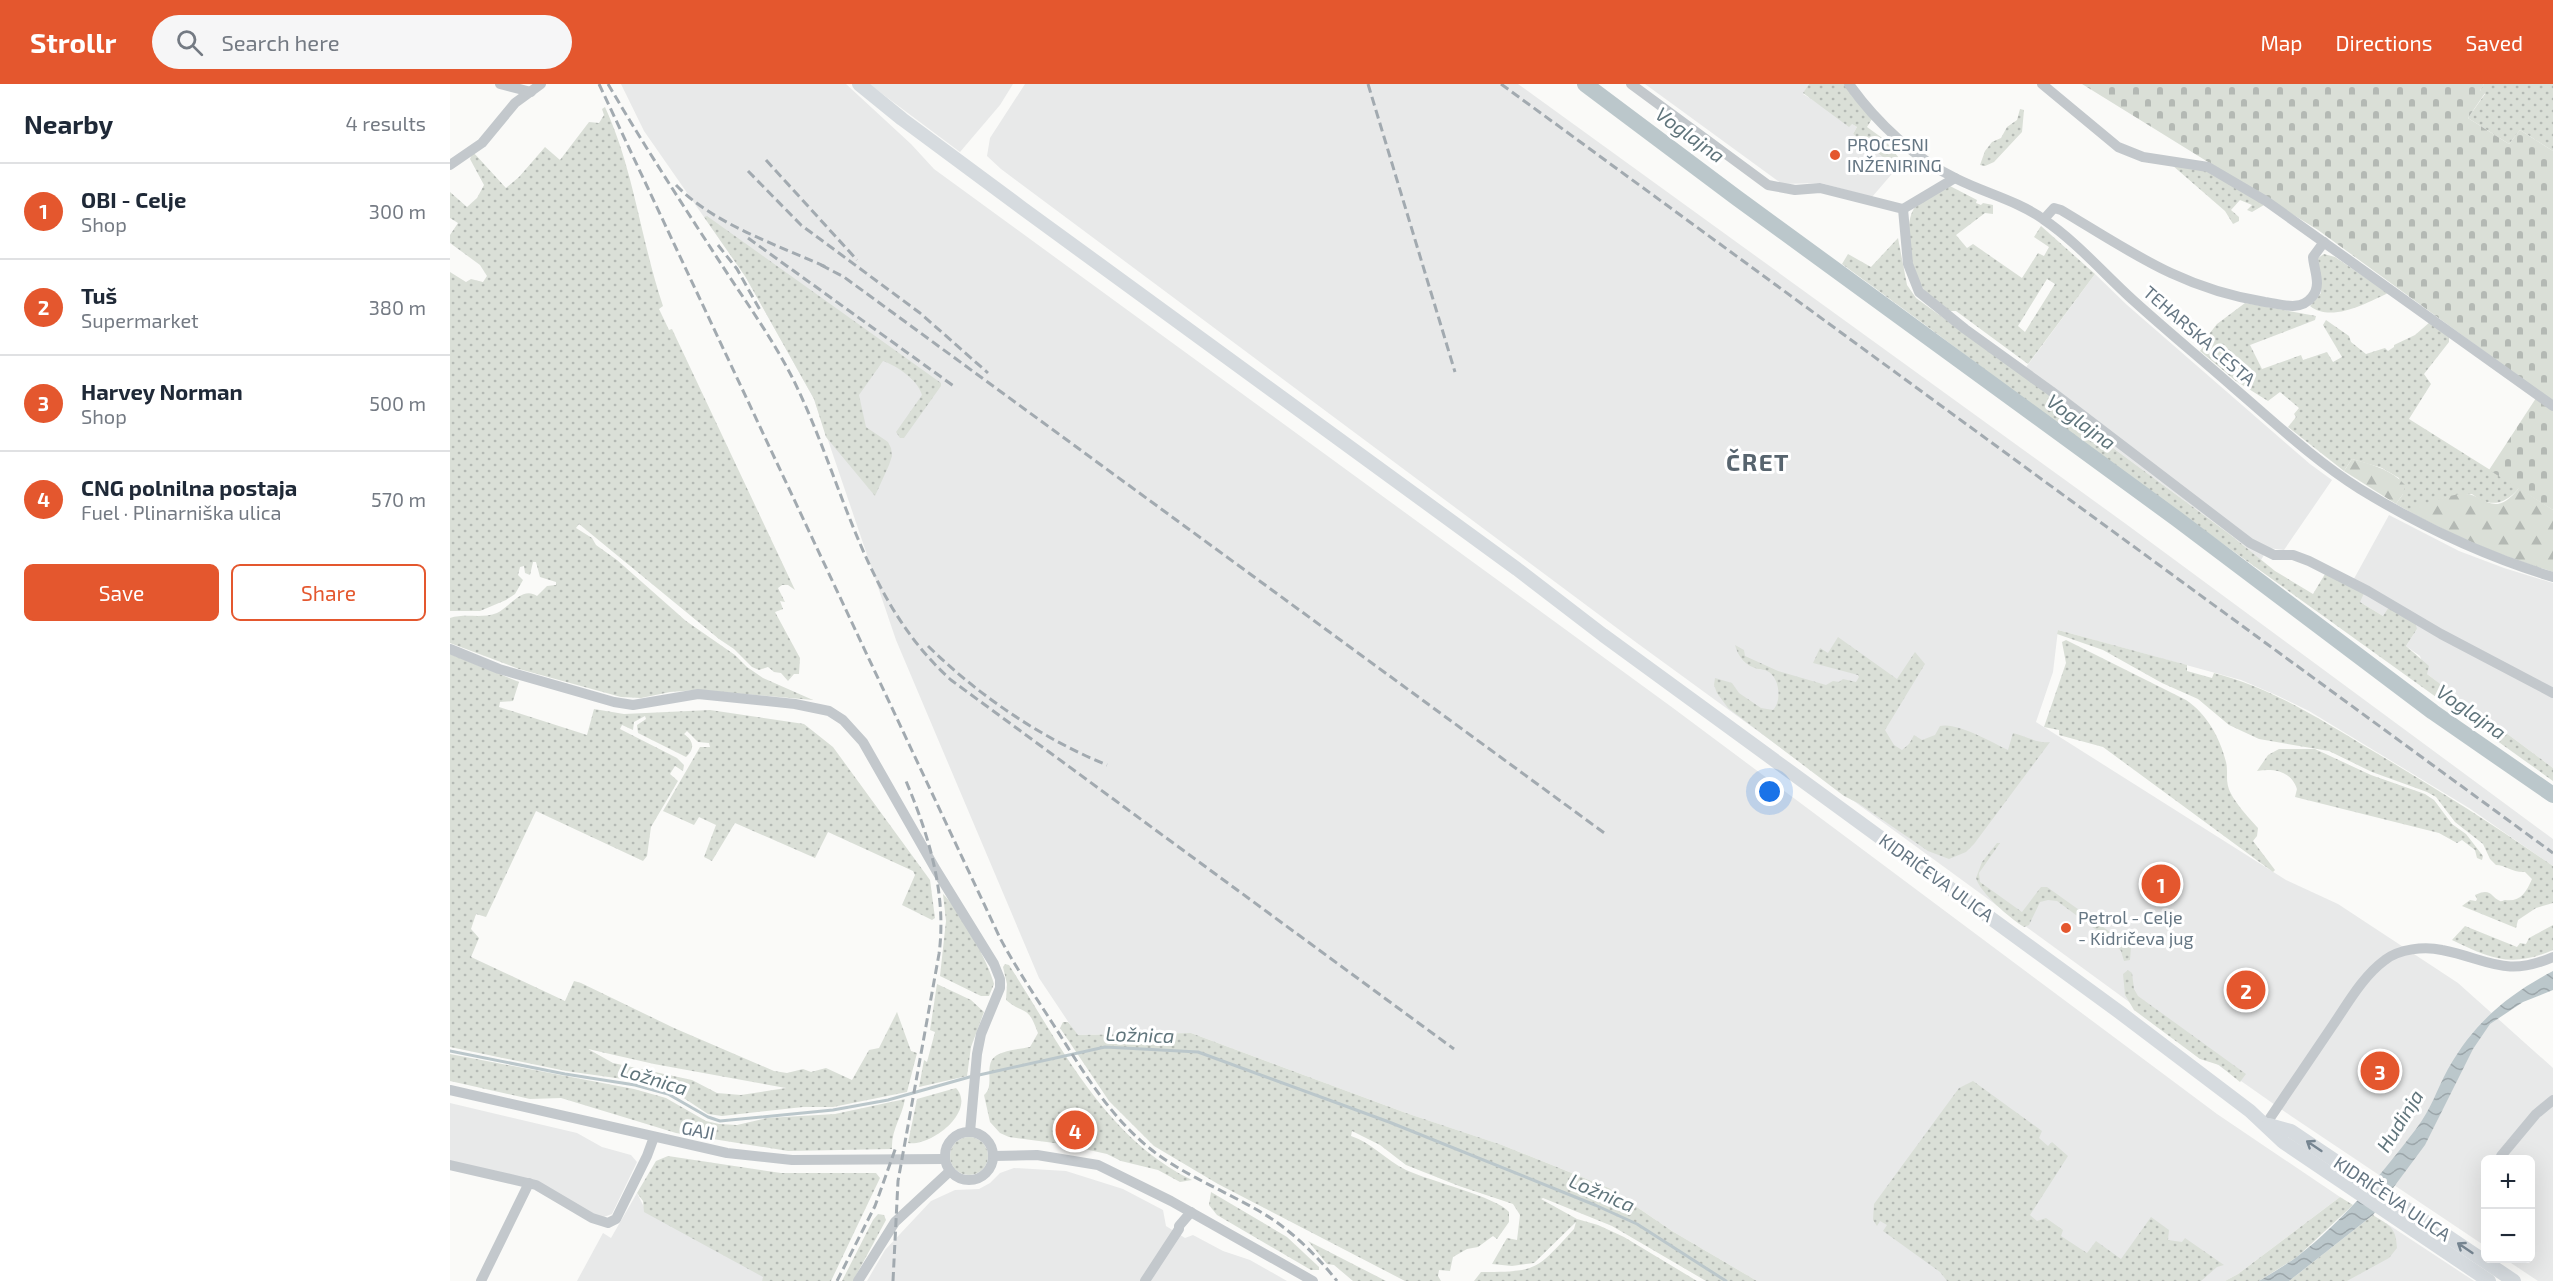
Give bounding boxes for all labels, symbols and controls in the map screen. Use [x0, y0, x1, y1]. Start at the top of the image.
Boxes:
search box [152, 15, 572, 69]
text: Strollr [30, 25, 116, 59]
icon: search [173, 26, 206, 59]
text: Search here [221, 29, 340, 55]
text: Map [2260, 30, 2303, 55]
text: Directions [2336, 30, 2432, 55]
text: Saved [2465, 30, 2523, 55]
water label: Voglajna [1651, 101, 1730, 167]
text: Nearby [24, 108, 113, 139]
text: 4 results [346, 111, 426, 135]
place label: PROCESNI INŽENIRING [1847, 133, 1942, 176]
marker: PROCESNI INŽENIRING [1828, 148, 1842, 162]
text: OBI - Celje [81, 186, 186, 212]
text: 1 [39, 199, 48, 223]
text: 300 m [369, 199, 426, 223]
text: Shop [81, 212, 127, 236]
street label: TEHARSKA CESTA [2139, 281, 2261, 390]
text: Tuš [81, 282, 117, 308]
text: 2 [38, 295, 49, 319]
text: 380 m [369, 295, 426, 319]
text: Supermarket [81, 308, 199, 332]
text: Harvey Norman [81, 378, 243, 404]
water label: Voglajna [2042, 388, 2121, 454]
text: 3 [38, 391, 49, 415]
text: 500 m [369, 391, 426, 415]
text: Shop [81, 404, 127, 428]
district label: ČRET [1726, 447, 1790, 476]
text: CNG polnilna postaja [81, 474, 297, 500]
text: 4 [37, 487, 50, 511]
text: 570 m [371, 487, 426, 511]
text: Fuel · Plinarniška ulica [81, 500, 281, 524]
button: Save [24, 564, 219, 621]
button: Share [231, 564, 426, 621]
water label: Voglajna [2432, 679, 2511, 744]
your location [1755, 777, 1784, 806]
street label: KIDRIČEVA ULICA [1875, 828, 1999, 927]
pin: 1 [2142, 862, 2180, 906]
place label: Petrol - Celje - Kidričeva jug [2078, 906, 2194, 949]
marker: Petrol - Celje - Kidričeva jug [2059, 921, 2073, 935]
pin: 2 [2226, 968, 2266, 1012]
water label: Ložnica [1105, 1021, 1175, 1047]
pin: 3 [2360, 1048, 2400, 1094]
water label: Ložnica [618, 1056, 691, 1100]
water label: Hudinja [2371, 1085, 2428, 1156]
pin: 4 [1056, 1108, 1094, 1152]
street label: GAJI [680, 1116, 717, 1144]
one-way arrow [2306, 1140, 2323, 1152]
street label: KIDRIČEVA ULICA [2330, 1151, 2456, 1246]
map controls [2481, 1155, 2535, 1263]
button: + [2481, 1155, 2535, 1209]
water label: Ložnica [1566, 1168, 1639, 1217]
button: − [2481, 1209, 2535, 1263]
one-way arrow [2457, 1242, 2474, 1254]

